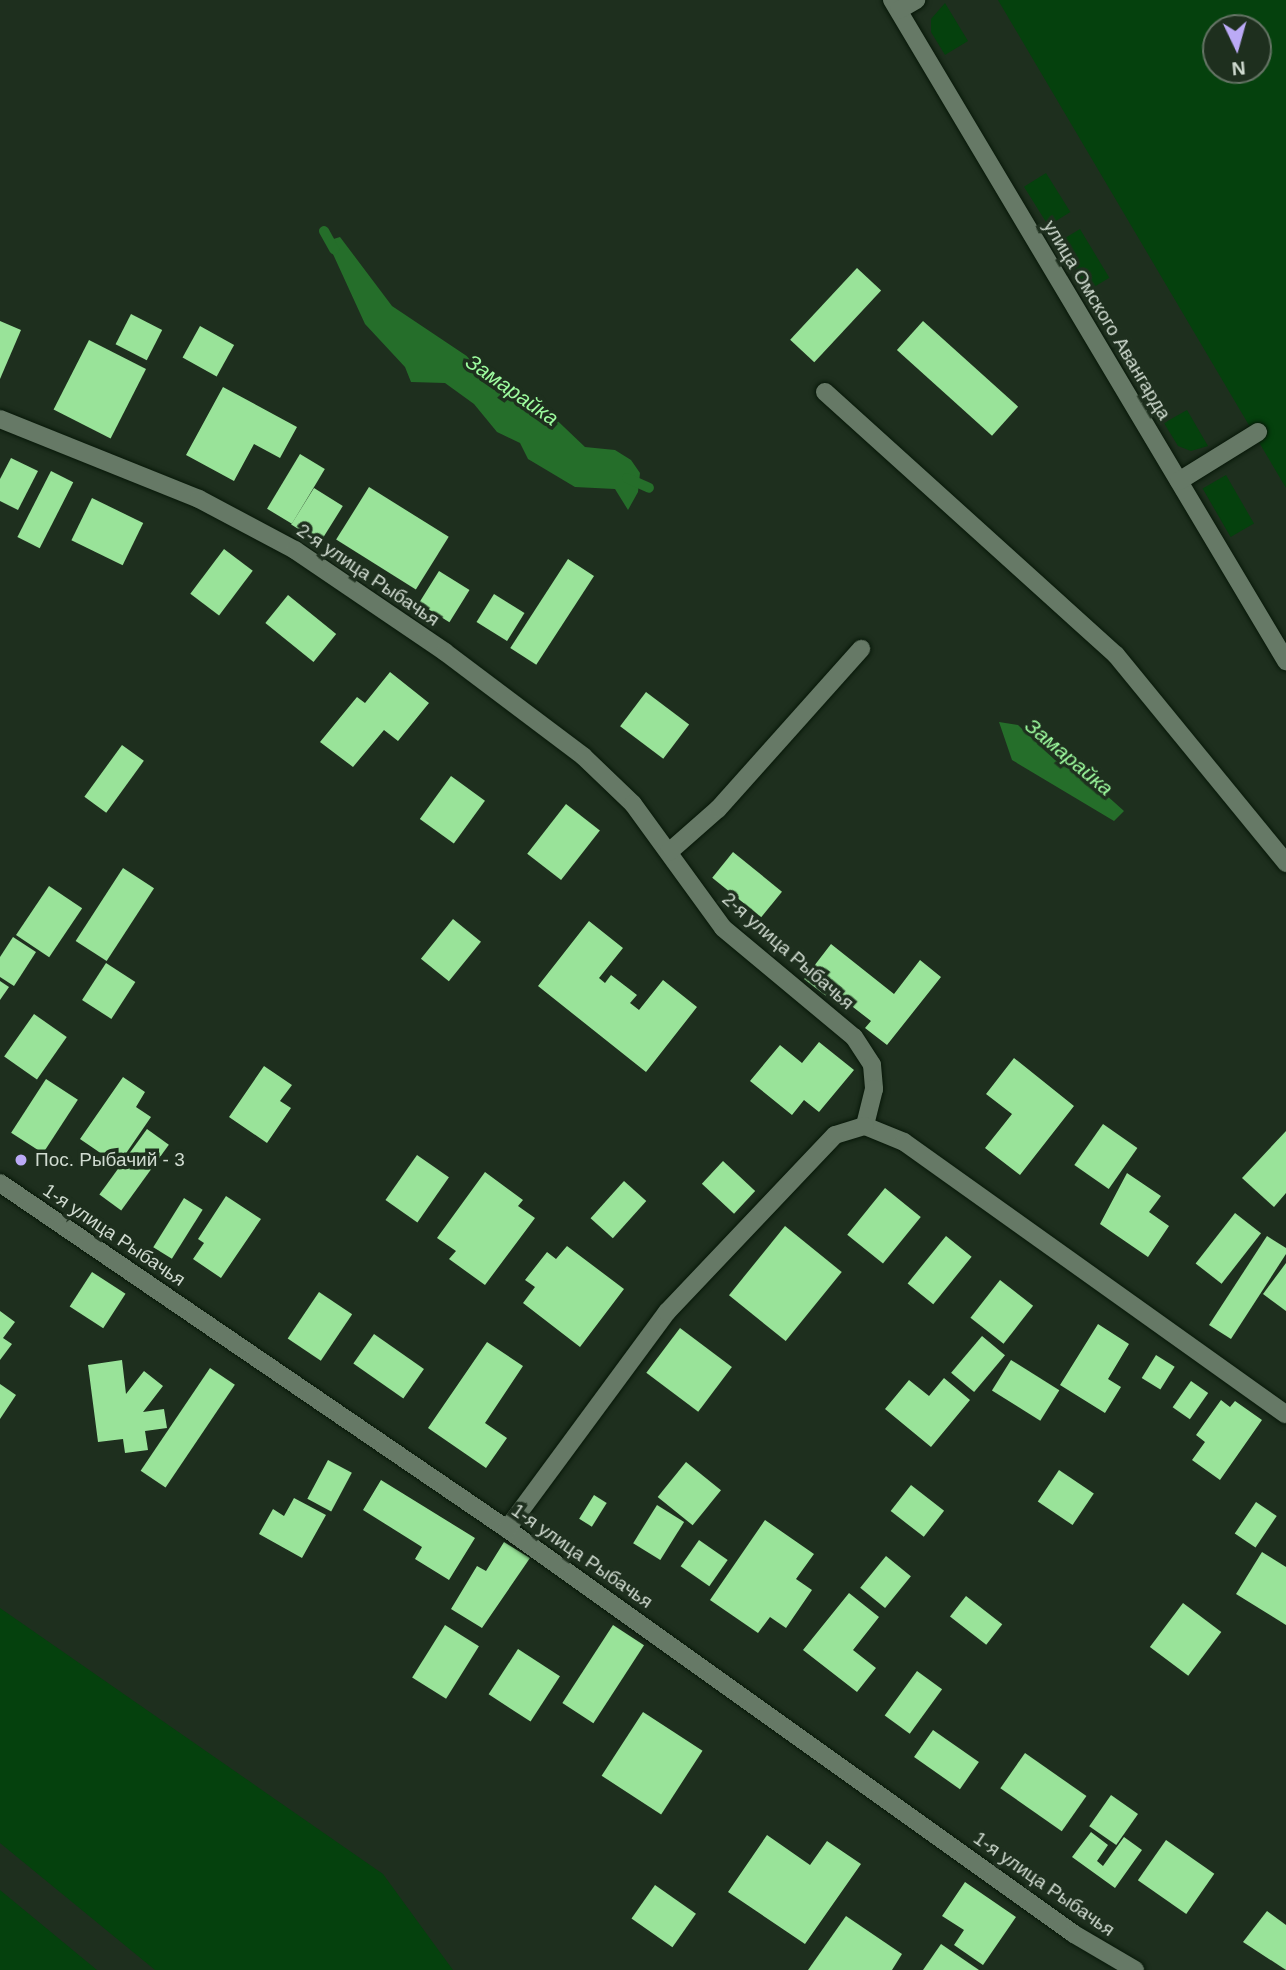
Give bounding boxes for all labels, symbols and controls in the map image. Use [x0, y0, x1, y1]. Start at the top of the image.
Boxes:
north arrow [1202, 14, 1272, 84]
text: N [1231, 57, 1246, 79]
street label: улица Омского Авангарда [1038, 216, 1176, 424]
water label: Замарайка [461, 349, 563, 431]
street label: 2-я улица Рыбачья [292, 519, 444, 631]
water label: Замарайка [1020, 713, 1118, 801]
street label: 2-я улица Рыбачья [718, 888, 858, 1014]
place label: Пос. Рыбачий - 3 [35, 1149, 185, 1171]
marker: Пос. Рыбачий - 3 [13, 1152, 29, 1168]
street label: 1-я улица Рыбачья [38, 1179, 190, 1291]
street label: 1-я улица Рыбачья [507, 1499, 657, 1613]
street label: 1-я улица Рыбачья [969, 1827, 1119, 1941]

